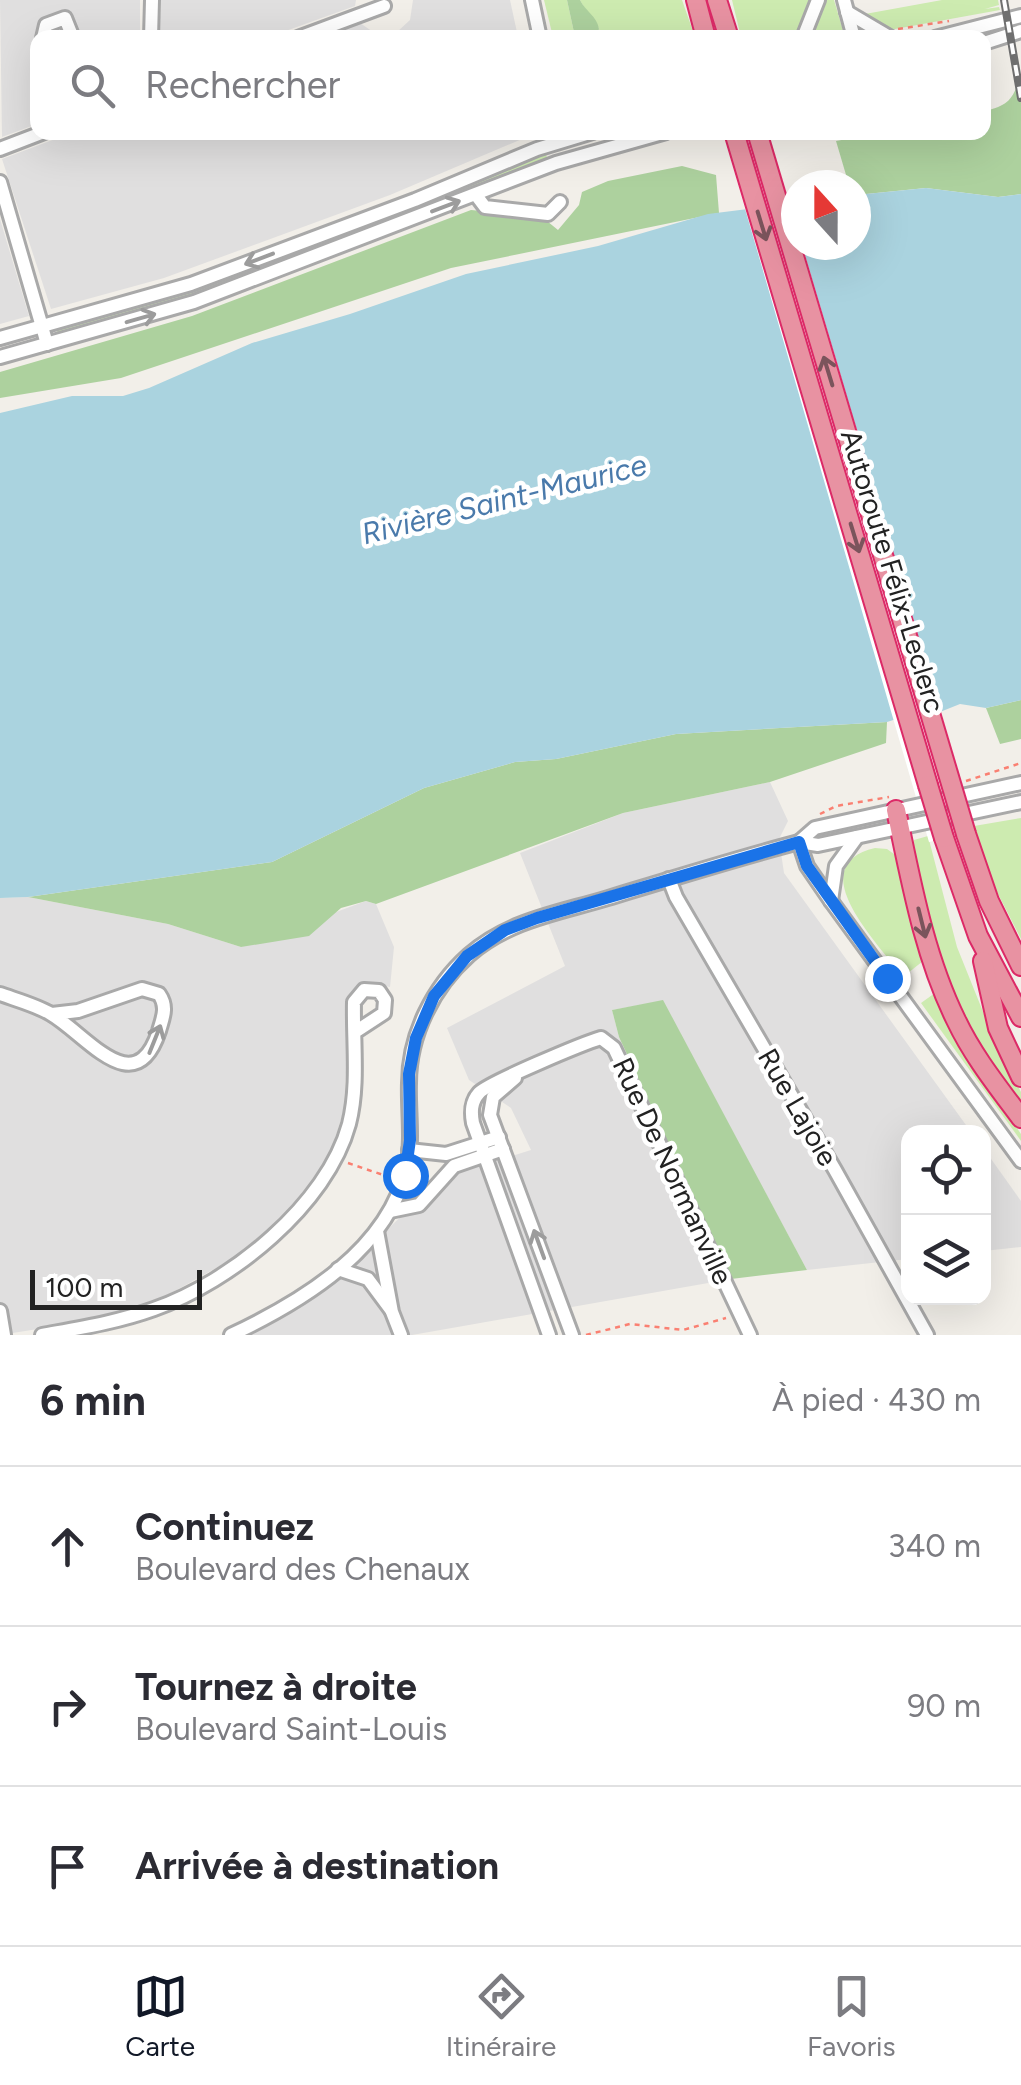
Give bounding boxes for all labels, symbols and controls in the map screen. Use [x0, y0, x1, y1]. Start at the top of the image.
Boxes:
search box [30, 30, 991, 140]
icon: search [65, 58, 120, 113]
text: Rechercher [145, 62, 340, 108]
north arrow [781, 170, 871, 260]
one-way arrow [431, 196, 461, 214]
one-way arrow [754, 210, 772, 241]
one-way arrow [244, 251, 275, 269]
one-way arrow [125, 308, 156, 326]
one-way arrow [818, 356, 836, 388]
street label: Autoroute Félix-Leclerc [834, 425, 952, 717]
water label: Rivière Saint-Maurice [358, 446, 650, 552]
one-way arrow [847, 521, 865, 553]
one-way arrow [914, 907, 933, 938]
route end [865, 956, 911, 1002]
one-way arrow [147, 1024, 165, 1055]
street label: Rue Lajoie [751, 1042, 845, 1172]
street label: Rue De Normanville [606, 1052, 740, 1290]
map controls [901, 1125, 991, 1305]
button: locate [901, 1125, 991, 1215]
route start [383, 1153, 429, 1199]
button: layers [901, 1215, 991, 1305]
one-way arrow [528, 1229, 546, 1259]
scale bar [30, 1265, 202, 1310]
text: 100 m [45, 1270, 123, 1304]
text: 6 min [40, 1375, 146, 1426]
text: À pied · 430 m [772, 1381, 981, 1419]
text: Continuez [135, 1504, 314, 1550]
icon: ahead [40, 1519, 95, 1574]
text: 340 m [888, 1527, 981, 1565]
text: Boulevard des Chenaux [135, 1550, 470, 1588]
text: Tournez à droite [135, 1664, 417, 1710]
icon: right [40, 1679, 95, 1734]
text: 90 m [907, 1687, 981, 1725]
text: Boulevard Saint-Louis [135, 1710, 447, 1748]
icon: arrive [40, 1839, 95, 1894]
text: Arrivée à destination [135, 1843, 499, 1889]
tab: Carte [125, 1969, 195, 2063]
tab: Itinéraire [446, 1969, 556, 2063]
tab: Favoris [807, 1969, 896, 2063]

